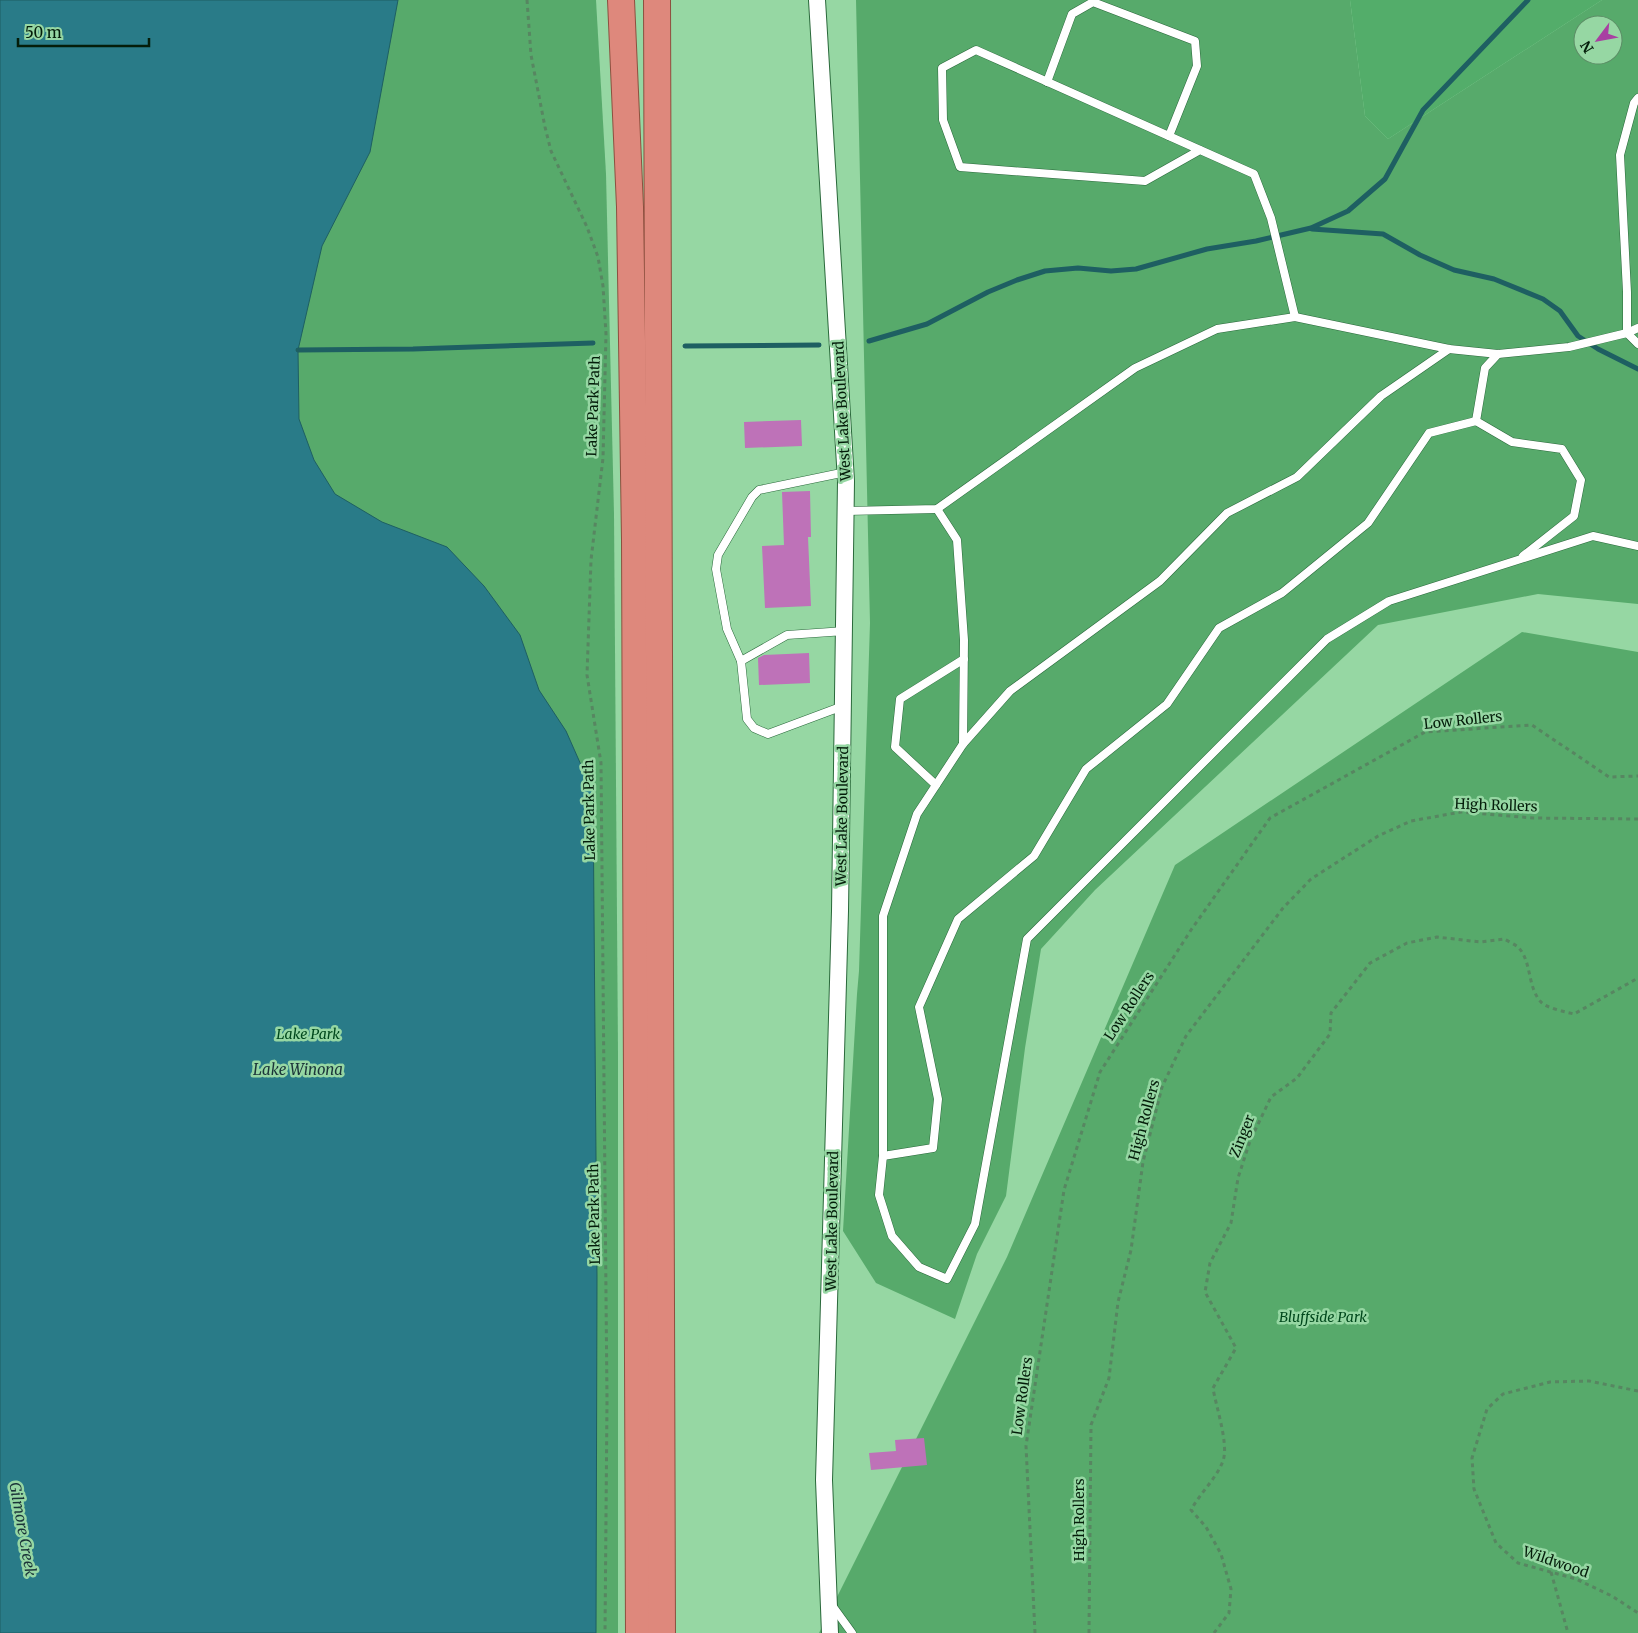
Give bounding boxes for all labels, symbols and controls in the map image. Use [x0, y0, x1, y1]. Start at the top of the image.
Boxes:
scale bar [18, 15, 149, 47]
north arrow [1573, 15, 1623, 65]
text: 50 m [25, 23, 62, 42]
text: N [1576, 37, 1598, 56]
street label: West Lake Boulevard [829, 340, 855, 482]
street label: Lake Park Path [582, 355, 604, 457]
street label: Low Rollers [1423, 707, 1503, 733]
street label: West Lake Boulevard [832, 745, 852, 887]
street label: Lake Park Path [579, 759, 599, 861]
street label: High Rollers [1454, 795, 1538, 815]
street label: Low Rollers [1100, 968, 1158, 1044]
park label: Lake Park [276, 1025, 340, 1043]
water label: Lake Winona [253, 1060, 343, 1079]
street label: High Rollers [1125, 1077, 1163, 1162]
street label: Zinger [1225, 1112, 1259, 1160]
street label: West Lake Boulevard [822, 1150, 842, 1292]
street label: Lake Park Path [584, 1163, 604, 1265]
park label: Bluffside Park [1279, 1308, 1367, 1326]
street label: Low Rollers [1008, 1356, 1036, 1436]
street label: High Rollers [1070, 1478, 1088, 1562]
water label: Gilmore Creek [5, 1481, 41, 1578]
street label: Wildwood [1520, 1542, 1592, 1582]

